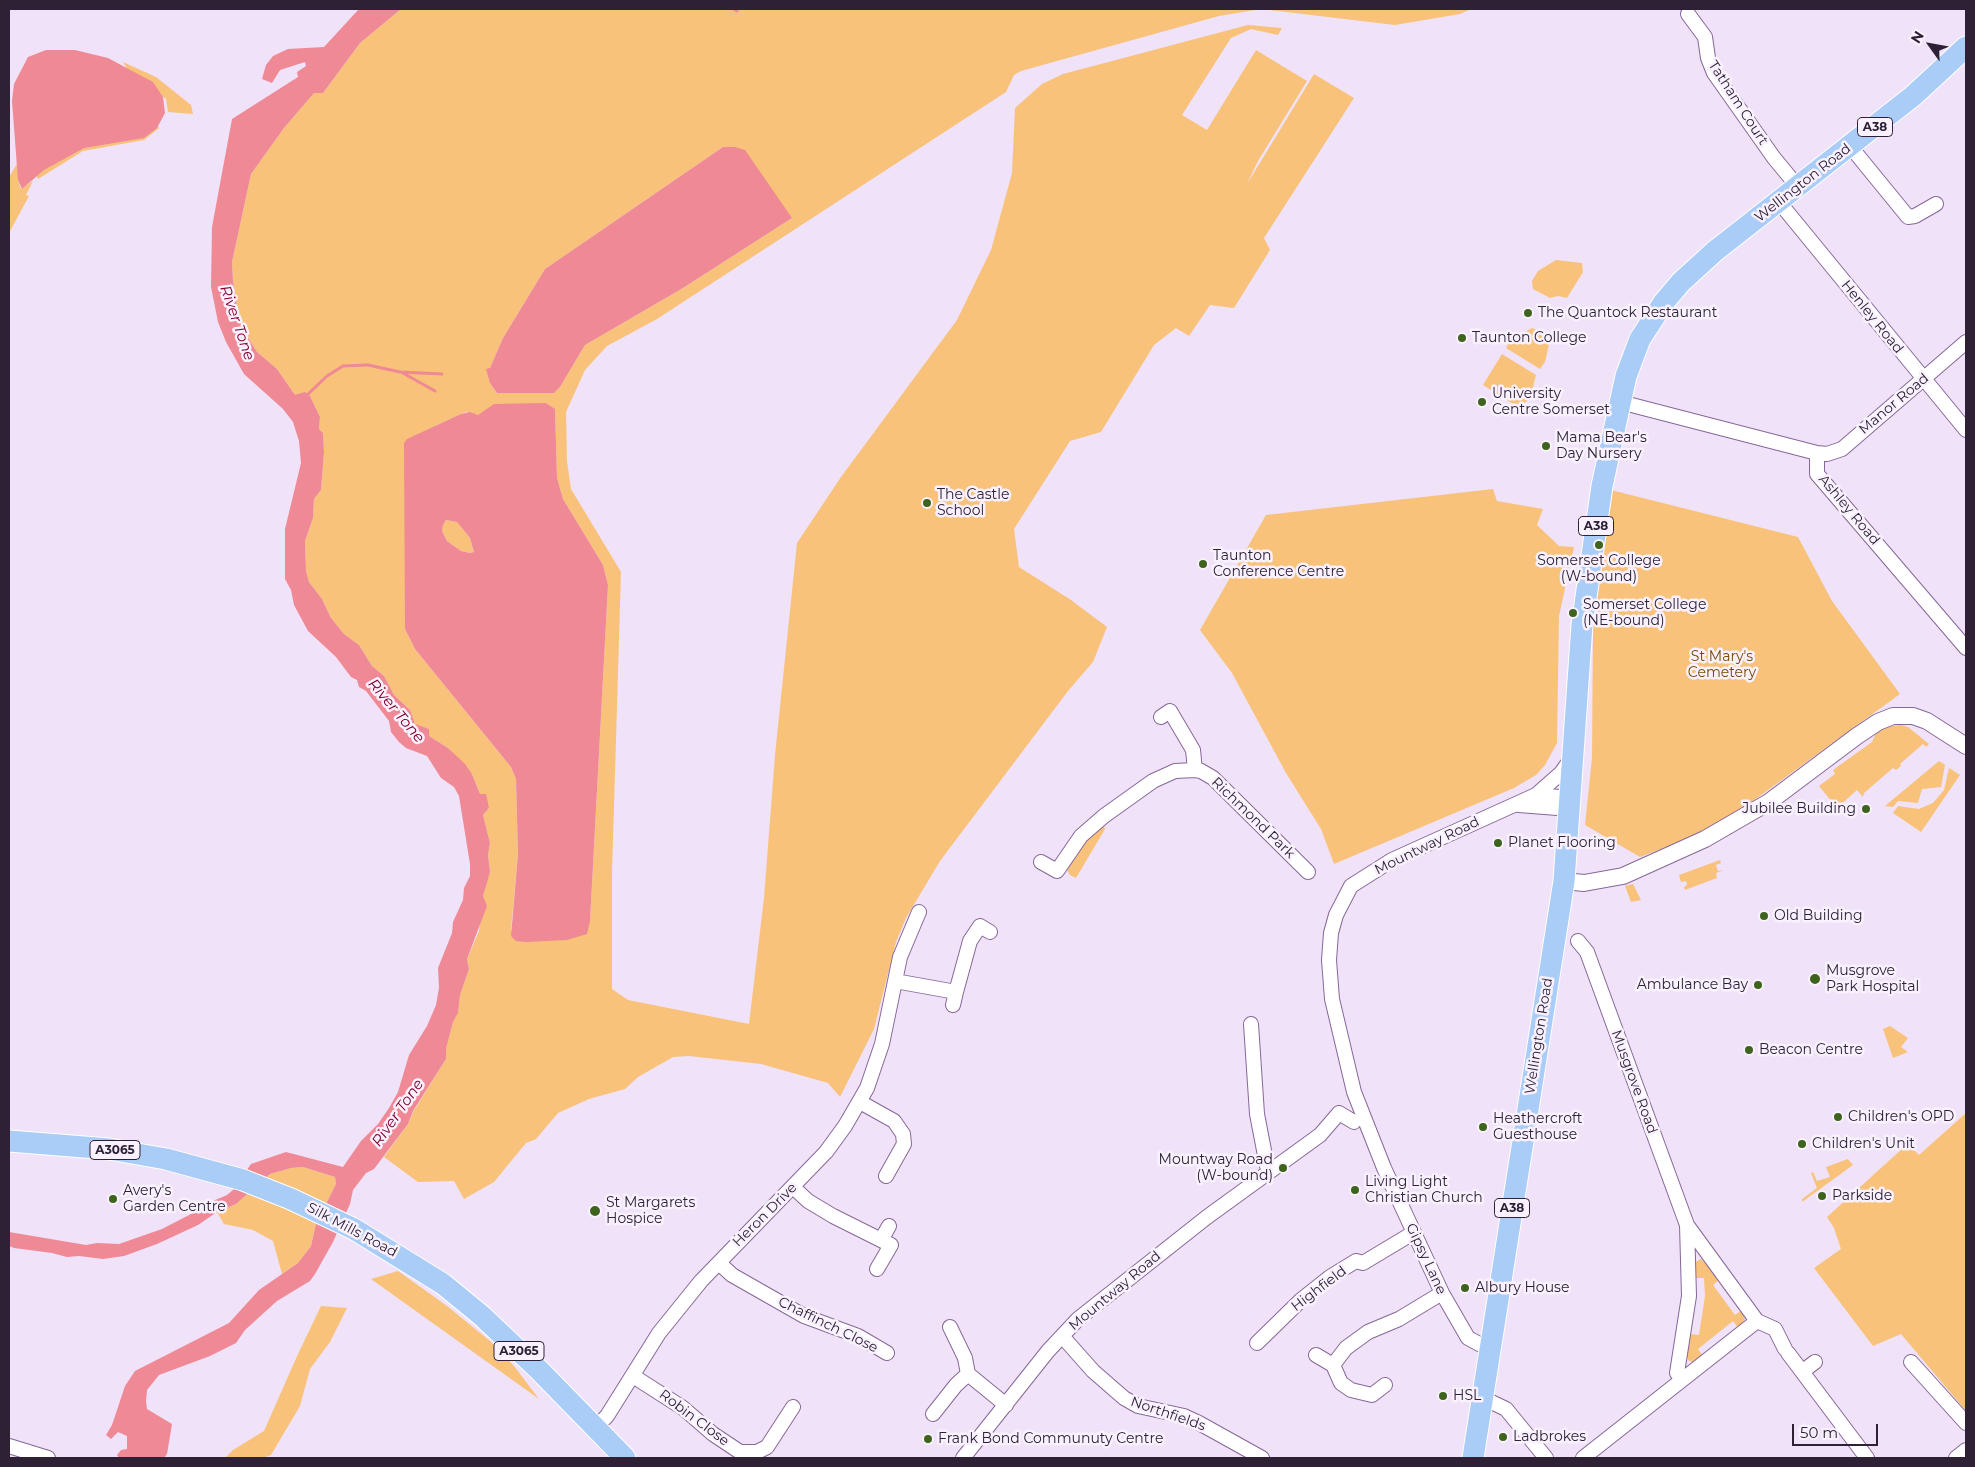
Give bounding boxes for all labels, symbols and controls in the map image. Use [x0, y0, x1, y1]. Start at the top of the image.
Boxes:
north arrow [1905, 20, 1955, 70]
text: N [1907, 27, 1928, 47]
street label: Tatham Court [1705, 58, 1771, 148]
road number: A38 [1858, 118, 1892, 136]
street label: Wellington Road [1752, 140, 1854, 226]
street label: Henley Road [1837, 277, 1907, 357]
water label: River Tone [216, 283, 258, 363]
place label: The Quantock Restaurant [1538, 305, 1717, 321]
marker: The Quantock Restaurant [1522, 307, 1534, 319]
place label: Taunton College [1472, 330, 1587, 346]
marker: Taunton College [1456, 332, 1468, 344]
street label: Manor Road [1856, 370, 1932, 438]
place label: University Centre Somerset [1492, 386, 1610, 418]
marker: University Centre Somerset [1476, 396, 1488, 408]
place label: Mama Bear's Day Nursery [1556, 430, 1647, 462]
marker: Mama Bear's Day Nursery [1540, 440, 1552, 452]
street label: Ashley Road [1815, 472, 1883, 548]
place label: The Castle School [937, 487, 1009, 520]
marker: The Castle School [921, 497, 933, 509]
road number: A38 [1578, 516, 1614, 536]
marker: Somerset College (W-bound) [1593, 539, 1605, 551]
place label: Taunton Conference Centre [1213, 548, 1344, 580]
place label: Somerset College (W-bound) [1537, 553, 1661, 586]
marker: Taunton Conference Centre [1197, 558, 1209, 570]
place label: Somerset College (NE-bound) [1583, 597, 1706, 630]
marker: Somerset College (NE-bound) [1567, 607, 1579, 619]
park label: St Mary's Cemetery [1688, 649, 1756, 682]
water label: River Tone [364, 675, 428, 747]
street label: Richmond Park [1208, 774, 1298, 862]
place label: Jubilee Building [1742, 801, 1856, 817]
marker: Jubilee Building [1860, 803, 1872, 815]
street label: Mountway Road [1372, 813, 1482, 879]
place label: Planet Flooring [1508, 835, 1616, 851]
marker: Planet Flooring [1492, 837, 1504, 849]
place label: Old Building [1774, 908, 1862, 924]
marker: Old Building [1758, 910, 1770, 922]
place label: Musgrove Park Hospital [1826, 963, 1919, 996]
marker: Musgrove Park Hospital [1808, 972, 1822, 986]
street label: Wellington Road [1522, 977, 1556, 1095]
place label: Ambulance Bay [1637, 977, 1748, 993]
marker: Ambulance Bay [1752, 979, 1764, 991]
street label: Musgrove Road [1607, 1028, 1661, 1136]
place label: Beacon Centre [1759, 1042, 1863, 1058]
marker: Beacon Centre [1743, 1044, 1755, 1056]
water label: River Tone [368, 1076, 428, 1150]
place label: Children's OPD [1848, 1109, 1954, 1125]
place label: Heathercroft Guesthouse [1493, 1111, 1582, 1144]
marker: Children's OPD [1832, 1111, 1844, 1123]
marker: Heathercroft Guesthouse [1477, 1121, 1489, 1133]
place label: Children's Unit [1812, 1136, 1915, 1152]
marker: Children's Unit [1796, 1138, 1808, 1150]
road number: A3065 [90, 1140, 140, 1160]
place label: Mountway Road (W-bound) [1159, 1152, 1273, 1184]
marker: Mountway Road (W-bound) [1277, 1162, 1289, 1174]
place label: Living Light Christian Church [1365, 1174, 1483, 1206]
street label: Heron Drive [729, 1179, 801, 1251]
place label: Avery's Garden Centre [123, 1183, 226, 1216]
marker: Living Light Christian Church [1349, 1184, 1361, 1196]
place label: Parkside [1832, 1188, 1892, 1204]
marker: Parkside [1816, 1190, 1828, 1202]
marker: Avery's Garden Centre [107, 1193, 119, 1205]
place label: St Margarets Hospice [606, 1195, 695, 1228]
road number: A38 [1494, 1198, 1530, 1218]
street label: Silk Mills Road [304, 1199, 400, 1261]
marker: St Margarets Hospice [588, 1204, 602, 1218]
street label: Gipsy Lane [1402, 1221, 1450, 1297]
street label: Mountway Road [1066, 1248, 1164, 1334]
street label: Highfield [1288, 1263, 1350, 1315]
place label: Albury House [1475, 1280, 1569, 1296]
marker: Albury House [1459, 1282, 1471, 1294]
street label: Chaffinch Close [775, 1294, 881, 1356]
road number: A3065 [494, 1342, 544, 1360]
street label: Robin Close [656, 1386, 732, 1450]
place label: HSL [1453, 1388, 1481, 1404]
marker: HSL [1437, 1390, 1449, 1402]
street label: Northfields [1128, 1393, 1208, 1435]
scale bar [1795, 1414, 1881, 1446]
text: 50 m [1800, 1423, 1838, 1442]
place label: Ladbrokes [1513, 1429, 1586, 1445]
place label: Frank Bond Communuty Centre [938, 1431, 1163, 1447]
marker: Ladbrokes [1497, 1431, 1509, 1443]
marker: Frank Bond Communuty Centre [922, 1433, 934, 1445]

